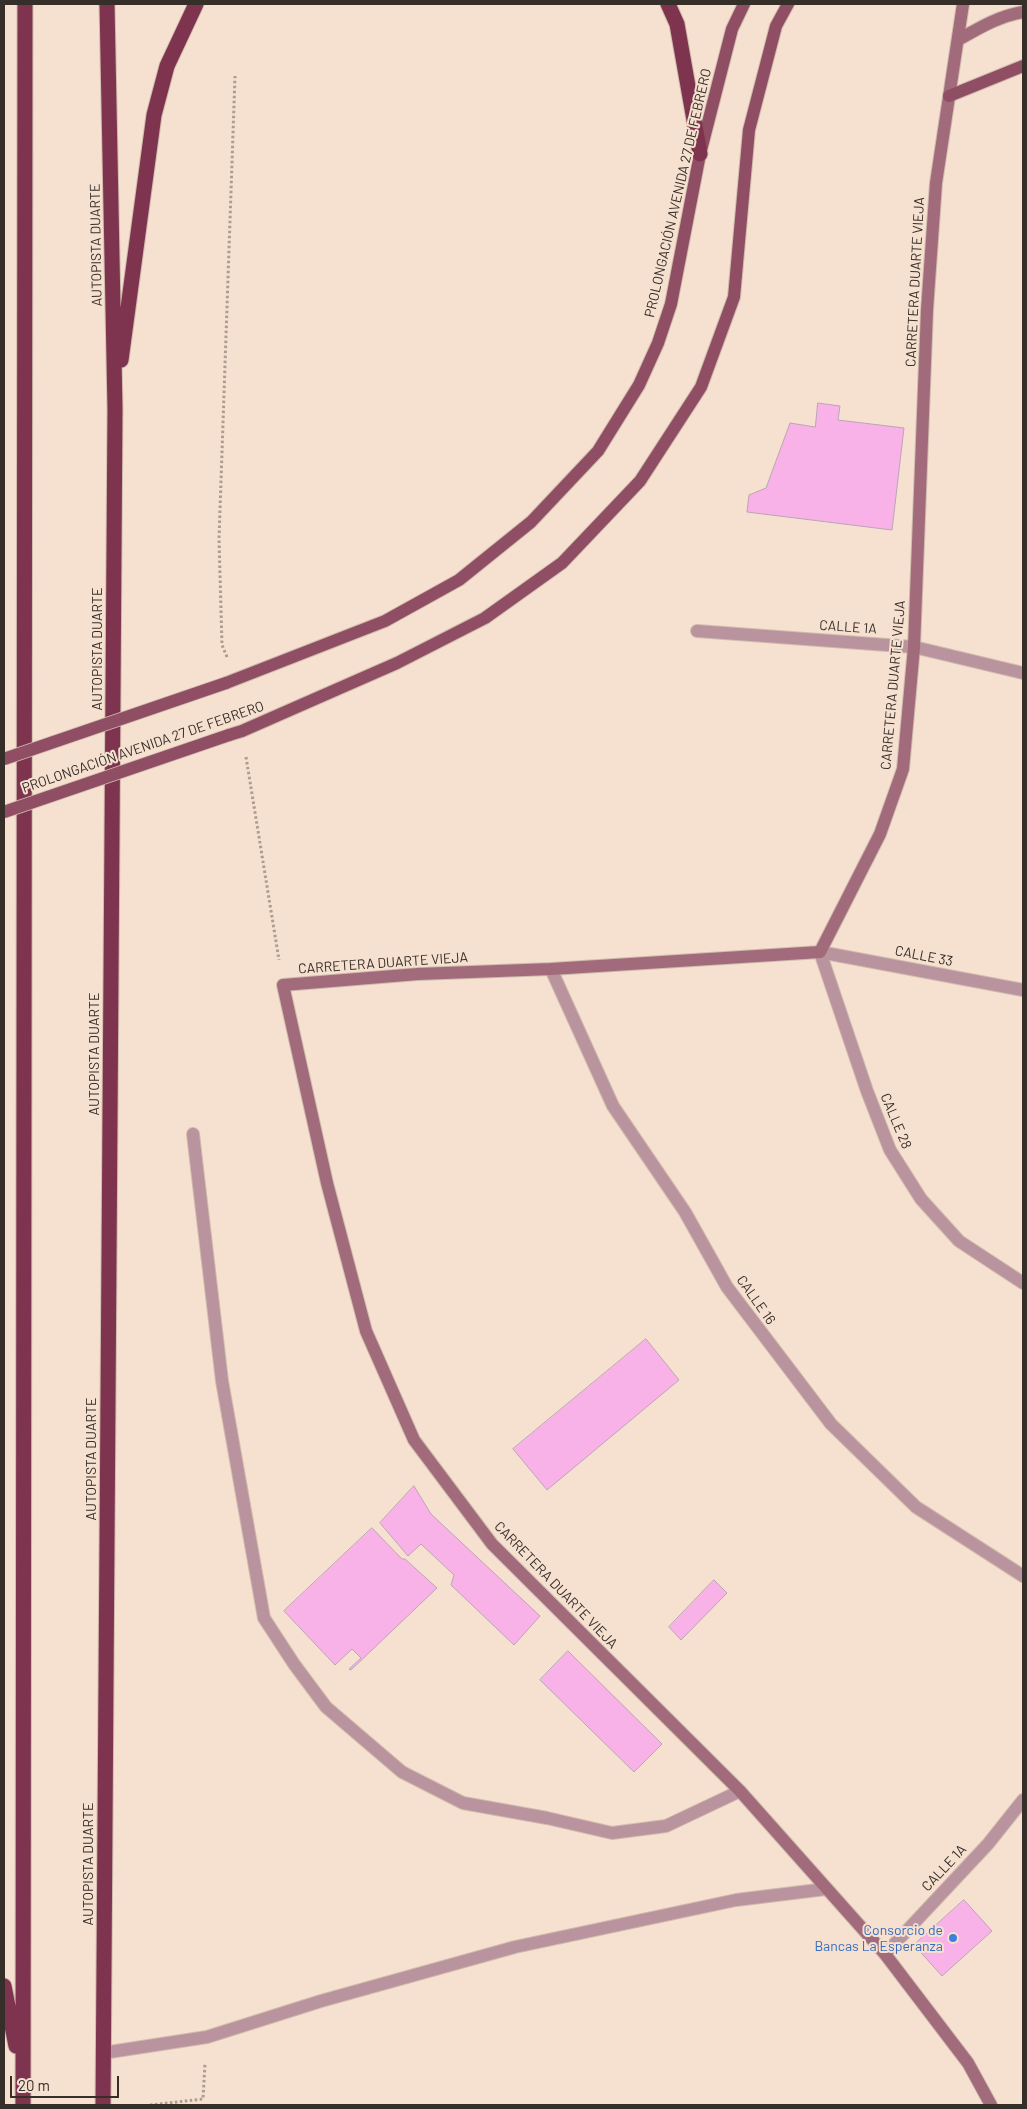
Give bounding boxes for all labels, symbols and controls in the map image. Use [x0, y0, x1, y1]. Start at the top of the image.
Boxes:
street label: PROLONGACIÓN AVENIDA 27 DE FEBRERO [641, 67, 715, 319]
street label: AUTOPISTA DUARTE [87, 183, 105, 307]
street label: CARRETERA DUARTE VIEJA [902, 197, 928, 367]
street label: AUTOPISTA DUARTE [89, 588, 105, 710]
street label: CARRETERA DUARTE VIEJA [877, 600, 909, 770]
street label: CALLE 1A [819, 617, 877, 637]
street label: PROLONGACIÓN AVENIDA 27 DE FEBRERO [20, 698, 266, 796]
street label: CALLE 33 [894, 942, 954, 970]
street label: CARRETERA DUARTE VIEJA [298, 949, 468, 977]
street label: AUTOPISTA DUARTE [86, 993, 102, 1115]
street label: CALLE 28 [877, 1091, 915, 1151]
street label: CALLE 16 [733, 1272, 779, 1328]
street label: AUTOPISTA DUARTE [83, 1398, 99, 1520]
street label: CARRETERA DUARTE VIEJA [491, 1518, 621, 1652]
street label: AUTOPISTA DUARTE [80, 1803, 96, 1925]
street label: CALLE 1A [918, 1841, 970, 1895]
place label: Consorcio de Bancas La Esperanza [814, 1922, 943, 1954]
marker: Consorcio de Bancas La Esperanza [947, 1932, 959, 1944]
scale bar [12, 2066, 121, 2098]
text: 20 m [18, 2076, 50, 2094]

